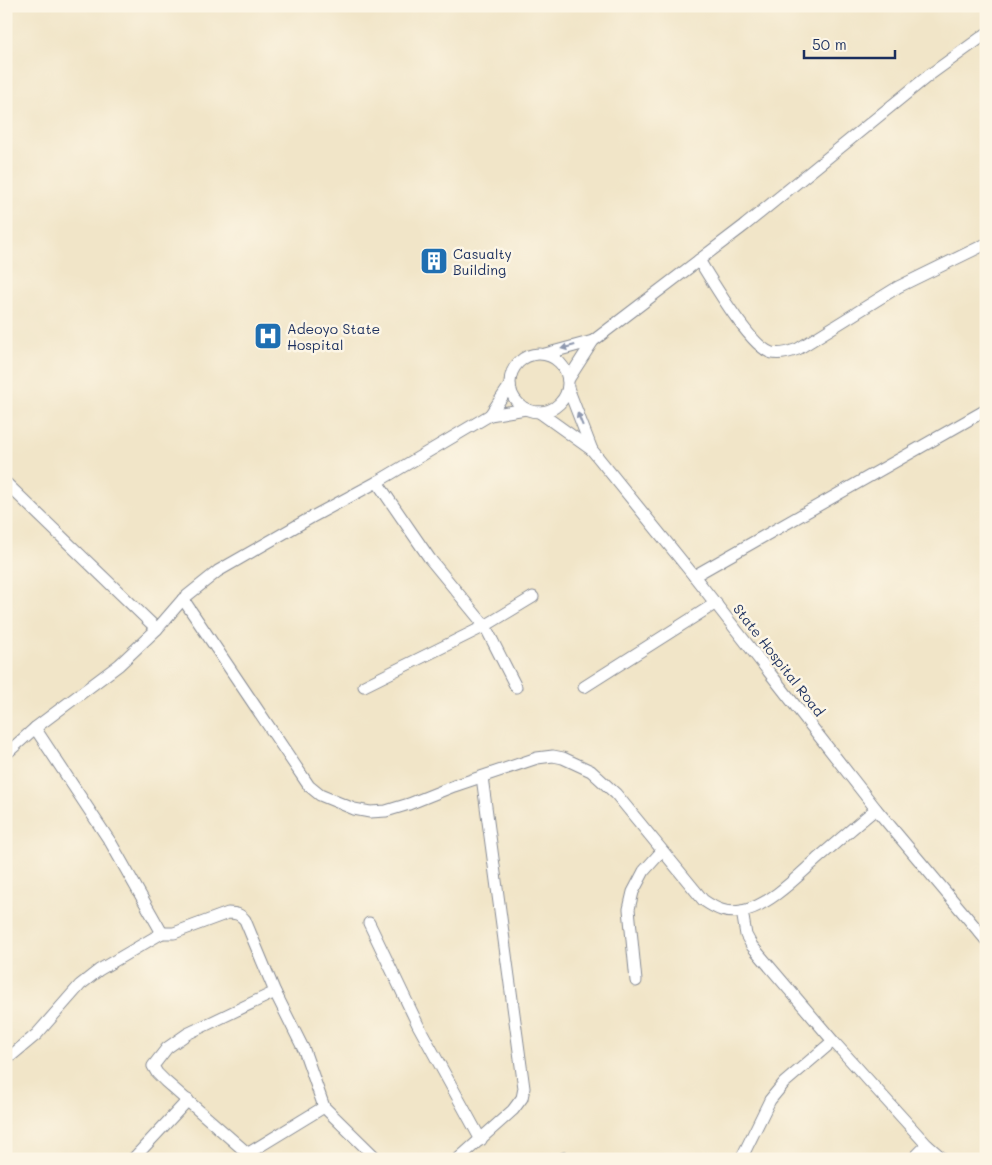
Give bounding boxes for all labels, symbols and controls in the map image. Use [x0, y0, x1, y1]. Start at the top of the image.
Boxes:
scale bar [804, 28, 896, 60]
text: 50 m [812, 34, 847, 54]
place label: Casualty Building [453, 244, 512, 279]
building icon: Casualty Building [419, 246, 449, 276]
place label: Adeoyo State Hospital [287, 319, 380, 354]
hospital icon: Adeoyo State Hospital [253, 321, 283, 351]
one-way arrow [561, 343, 576, 351]
one-way arrow [576, 411, 584, 426]
street label: State Hospital Road [729, 600, 829, 720]

